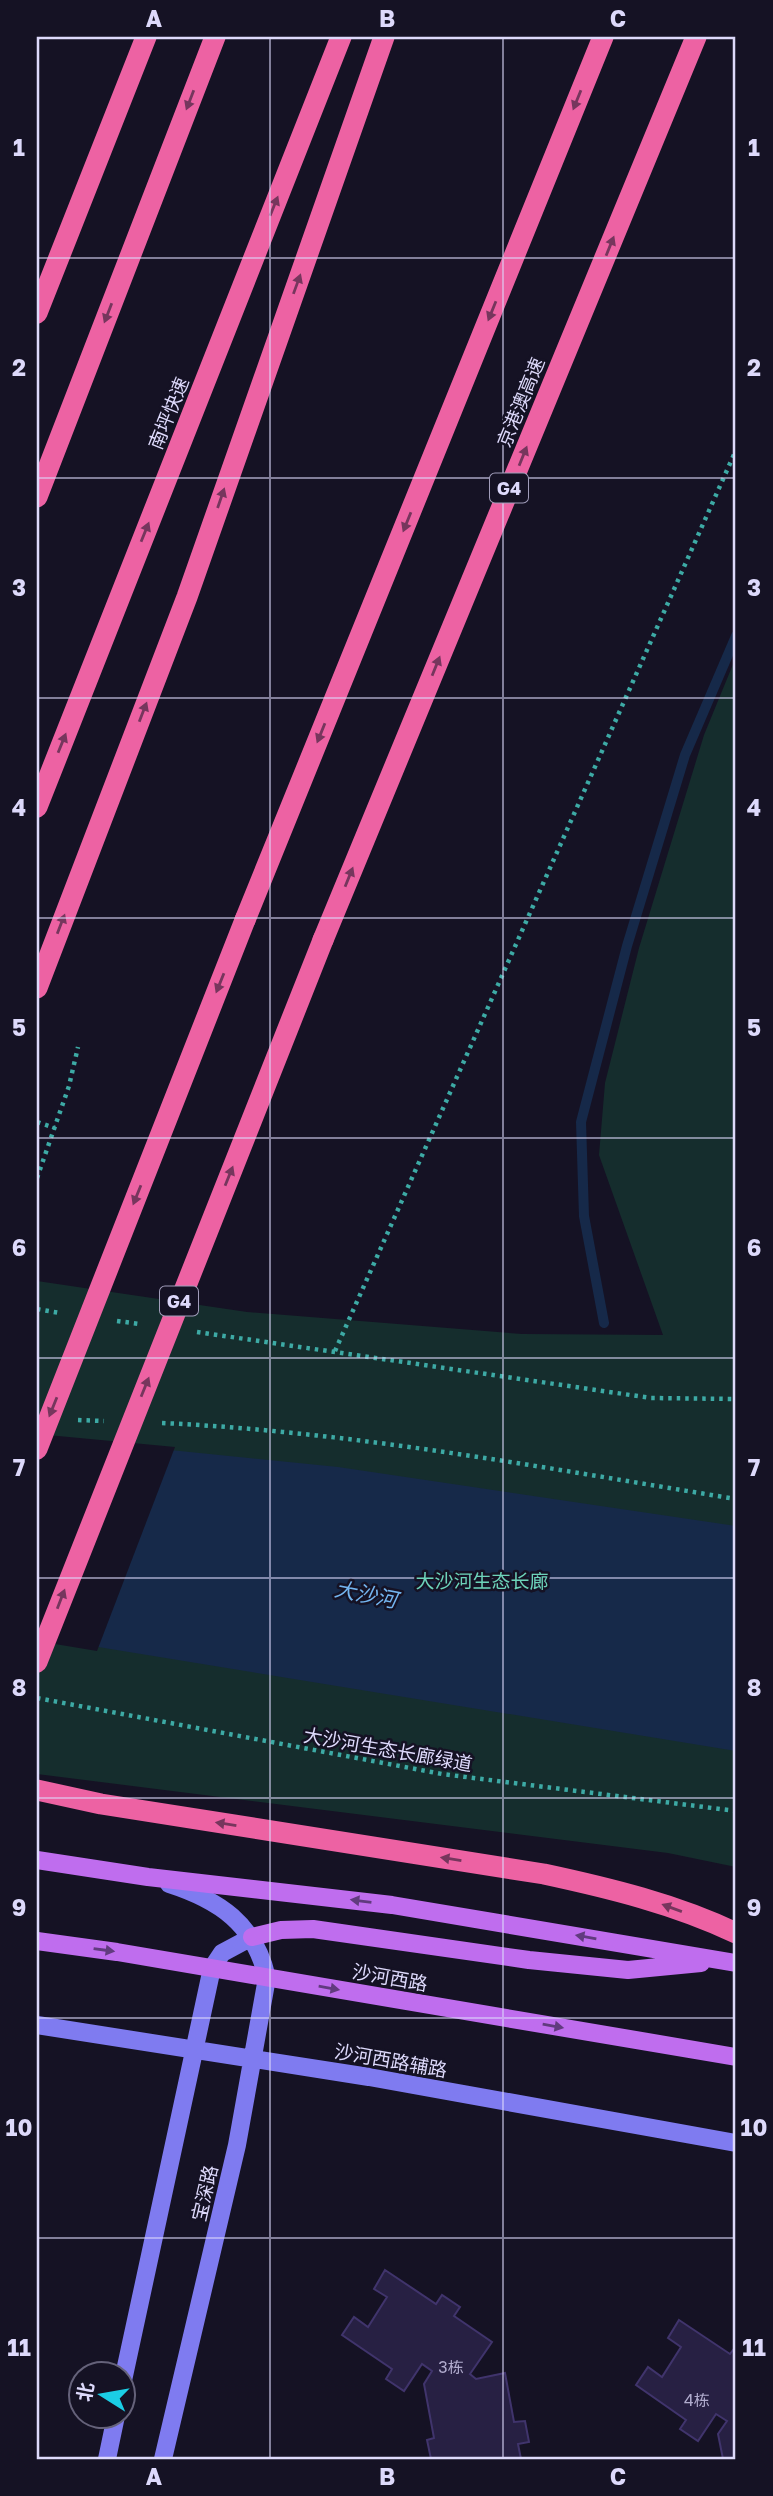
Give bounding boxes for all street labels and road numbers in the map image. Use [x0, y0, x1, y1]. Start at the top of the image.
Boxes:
street label: 京港澳高速 [492, 354, 548, 450]
street label: 南坪快速 [143, 373, 193, 453]
road number: G4 [490, 474, 528, 502]
road number: G4 [160, 1286, 198, 1316]
street label: 大沙河生态长廊绿道 [302, 1723, 474, 1775]
street label: 沙河西路 [351, 1959, 429, 1995]
street label: 沙河西路辅路 [333, 2039, 449, 2081]
street label: 宝深路 [186, 2163, 222, 2223]

